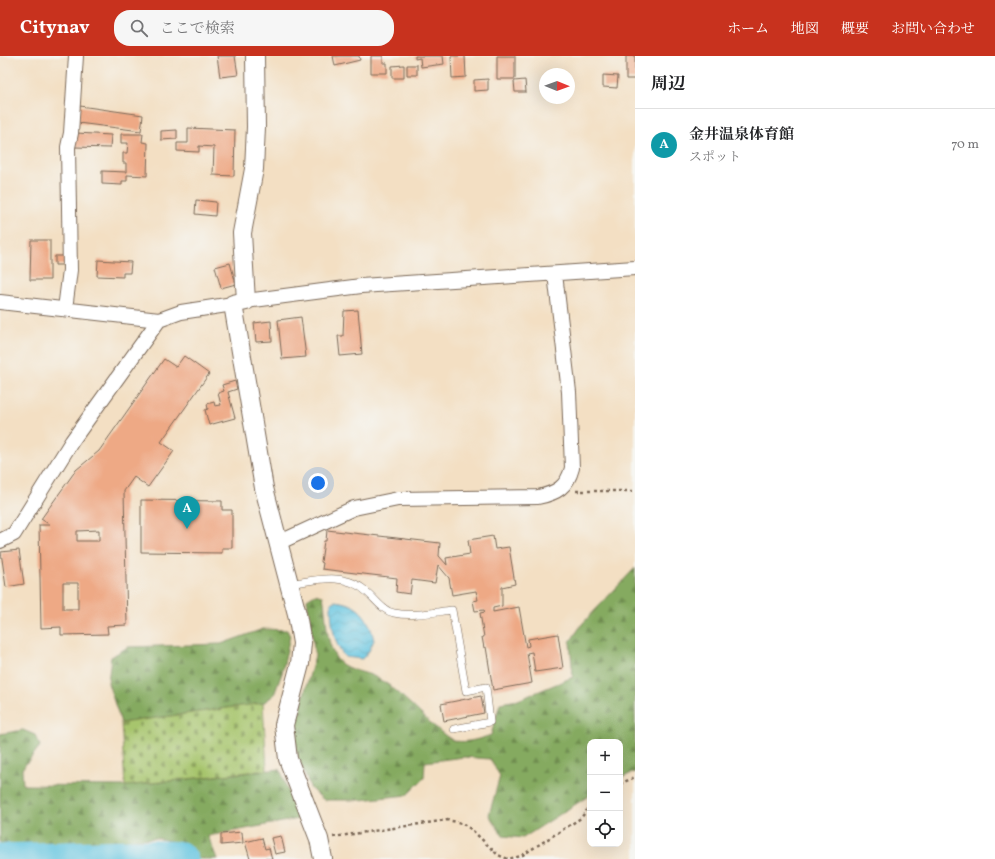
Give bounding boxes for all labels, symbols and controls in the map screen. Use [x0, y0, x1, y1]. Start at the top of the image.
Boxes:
search box [114, 10, 394, 46]
text: Citynav [20, 15, 90, 41]
icon: search [128, 17, 150, 39]
text: ここで検索 [160, 19, 235, 40]
text: ホーム [727, 20, 769, 39]
text: 地図 [791, 20, 819, 39]
text: 概要 [841, 20, 869, 39]
text: お問い合わせ [891, 20, 975, 39]
north arrow [539, 68, 575, 104]
text: 周辺 [651, 73, 685, 96]
text: 金井温泉体育館 [689, 125, 794, 146]
text: A [659, 136, 669, 154]
text: 70 m [951, 136, 979, 154]
text: スポット [689, 149, 741, 167]
your location [308, 473, 328, 493]
pin: A [174, 496, 200, 529]
map controls [587, 739, 623, 847]
button: + [587, 739, 623, 775]
button: − [587, 775, 623, 811]
button: locate [587, 811, 623, 847]

